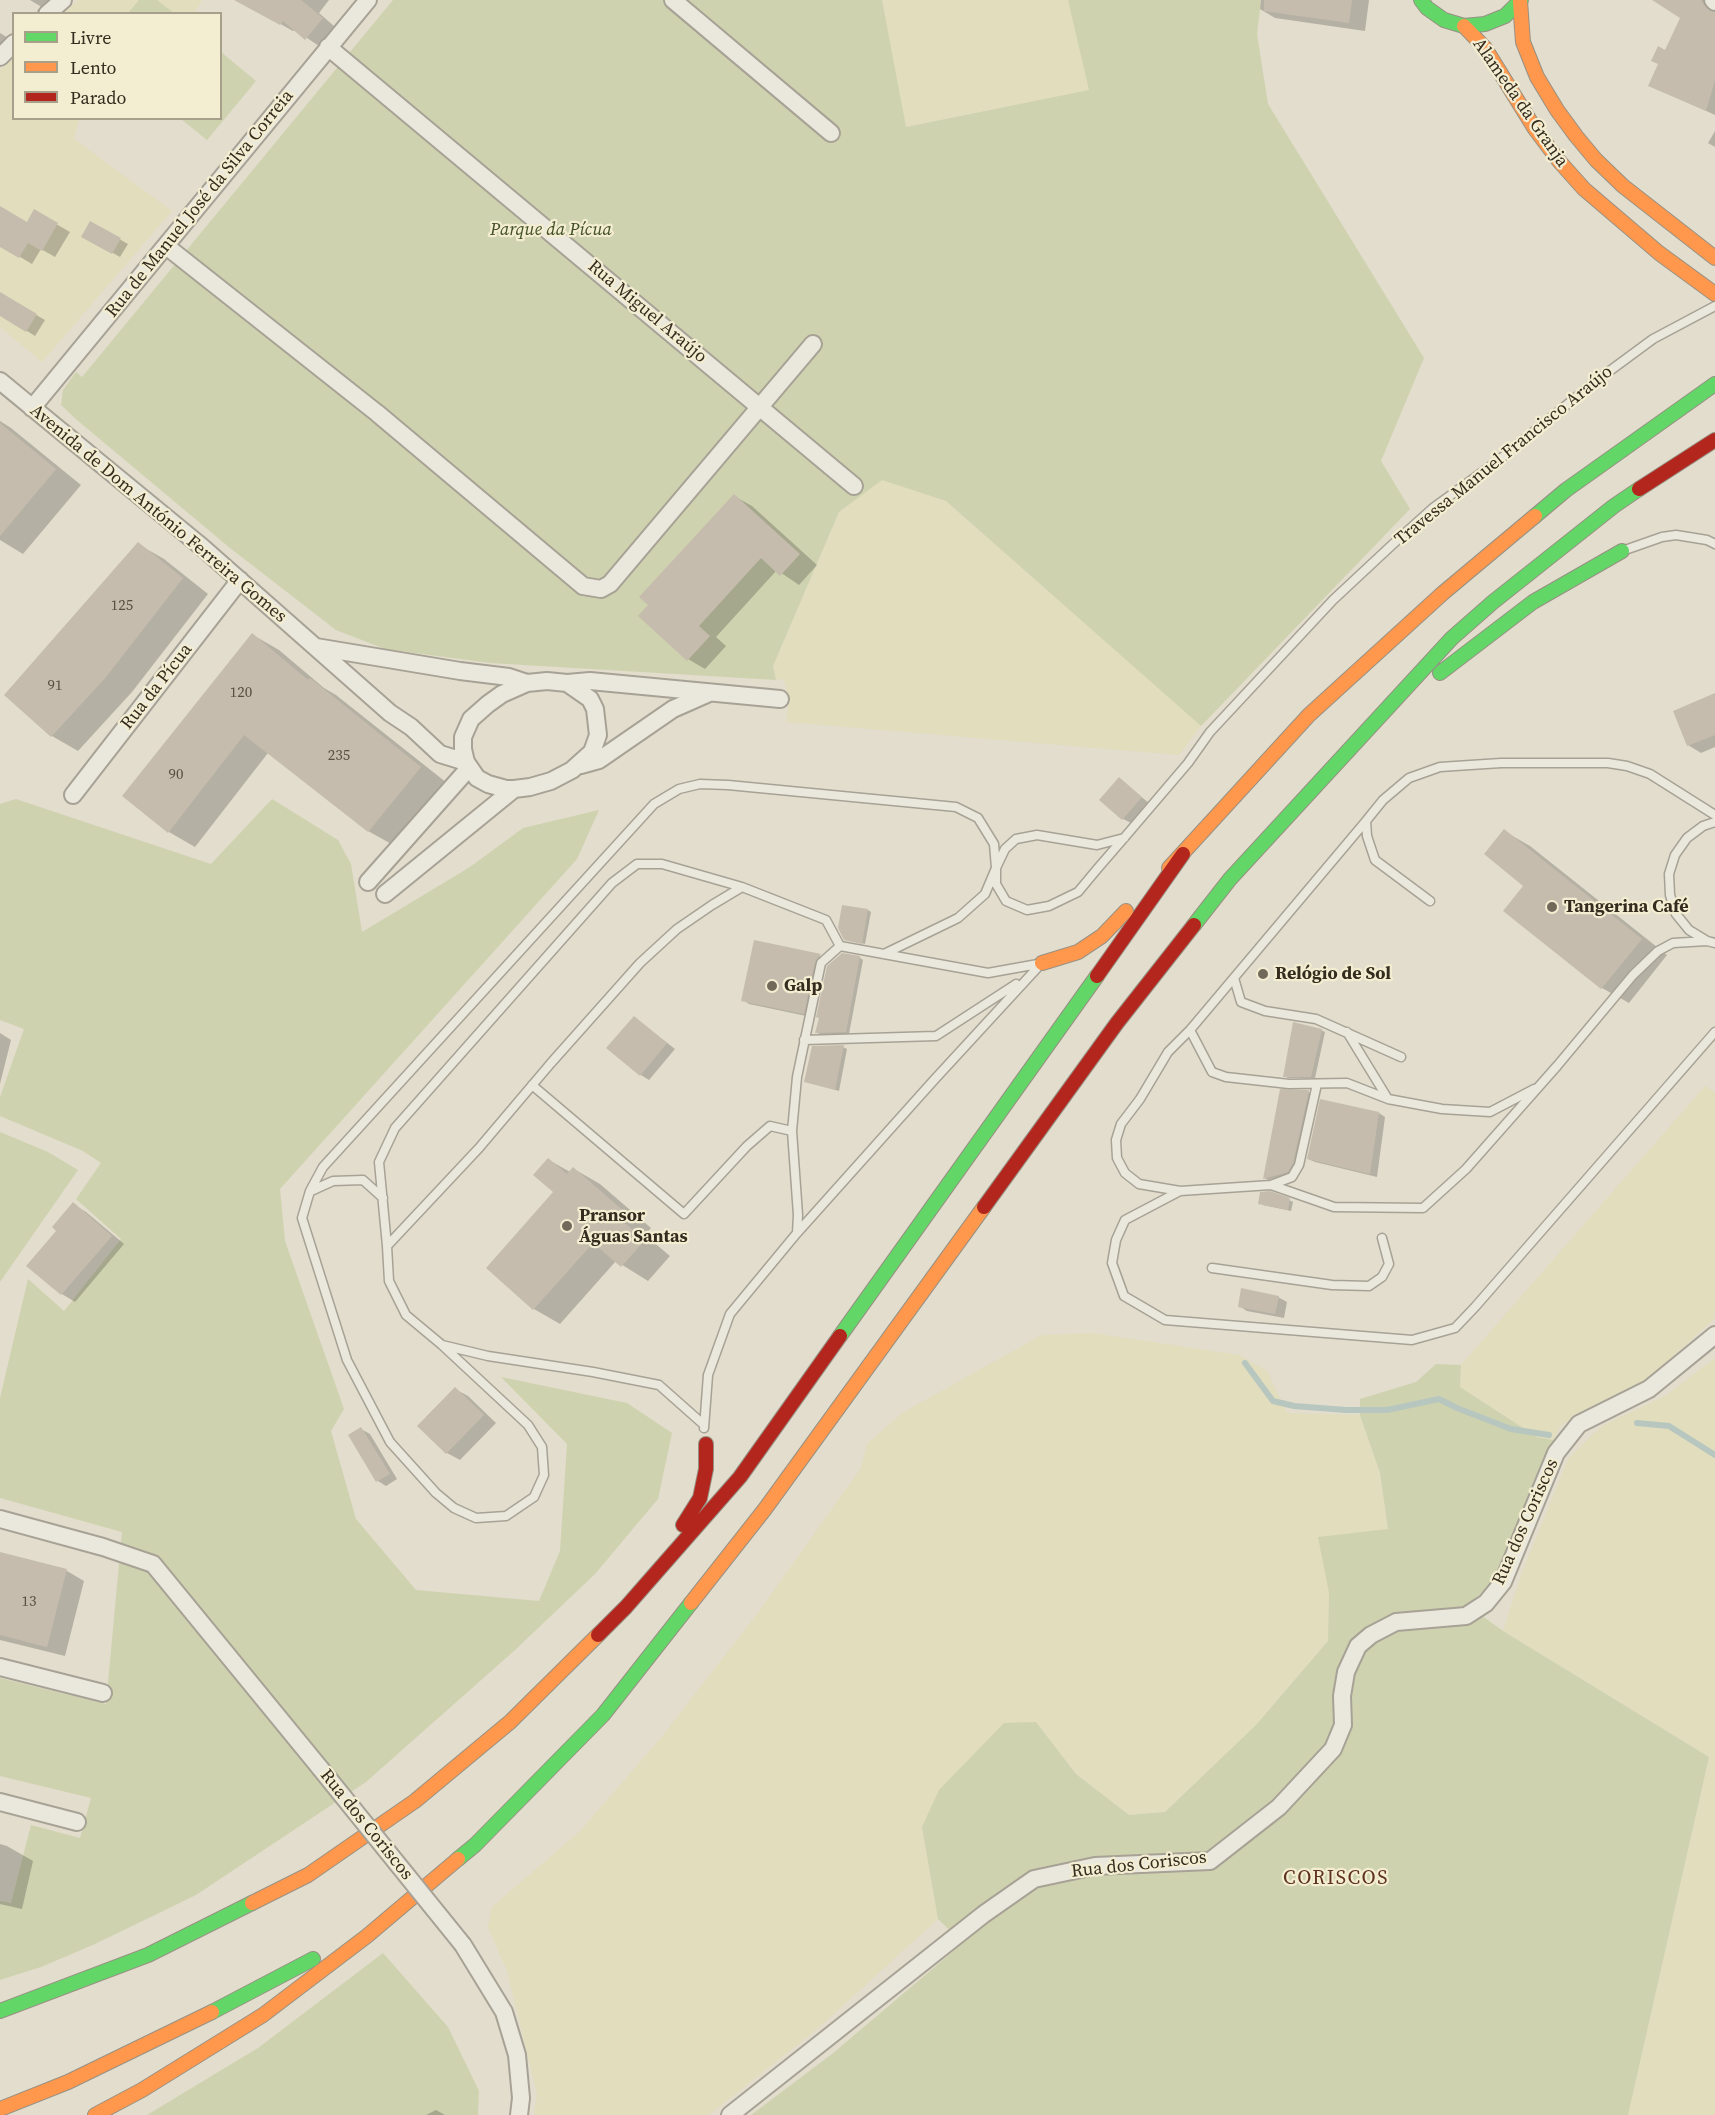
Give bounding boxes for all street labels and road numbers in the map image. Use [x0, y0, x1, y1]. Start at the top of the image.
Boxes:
street label: Alameda da Granja [1468, 34, 1572, 172]
street label: Rua de Manuel José da Silva Correia [102, 86, 298, 322]
street label: Rua Miguel Araújo [583, 256, 711, 368]
street label: Travessa Manuel Francisco Araújo [1391, 361, 1617, 551]
street label: Avenida de Dom António Ferreira Gomes [25, 400, 291, 628]
street label: Rua da Pícua [117, 640, 197, 734]
street label: Rua dos Coriscos [1488, 1455, 1564, 1589]
street label: Rua dos Coriscos [315, 1765, 417, 1885]
street label: Rua dos Coriscos [1070, 1847, 1208, 1883]

